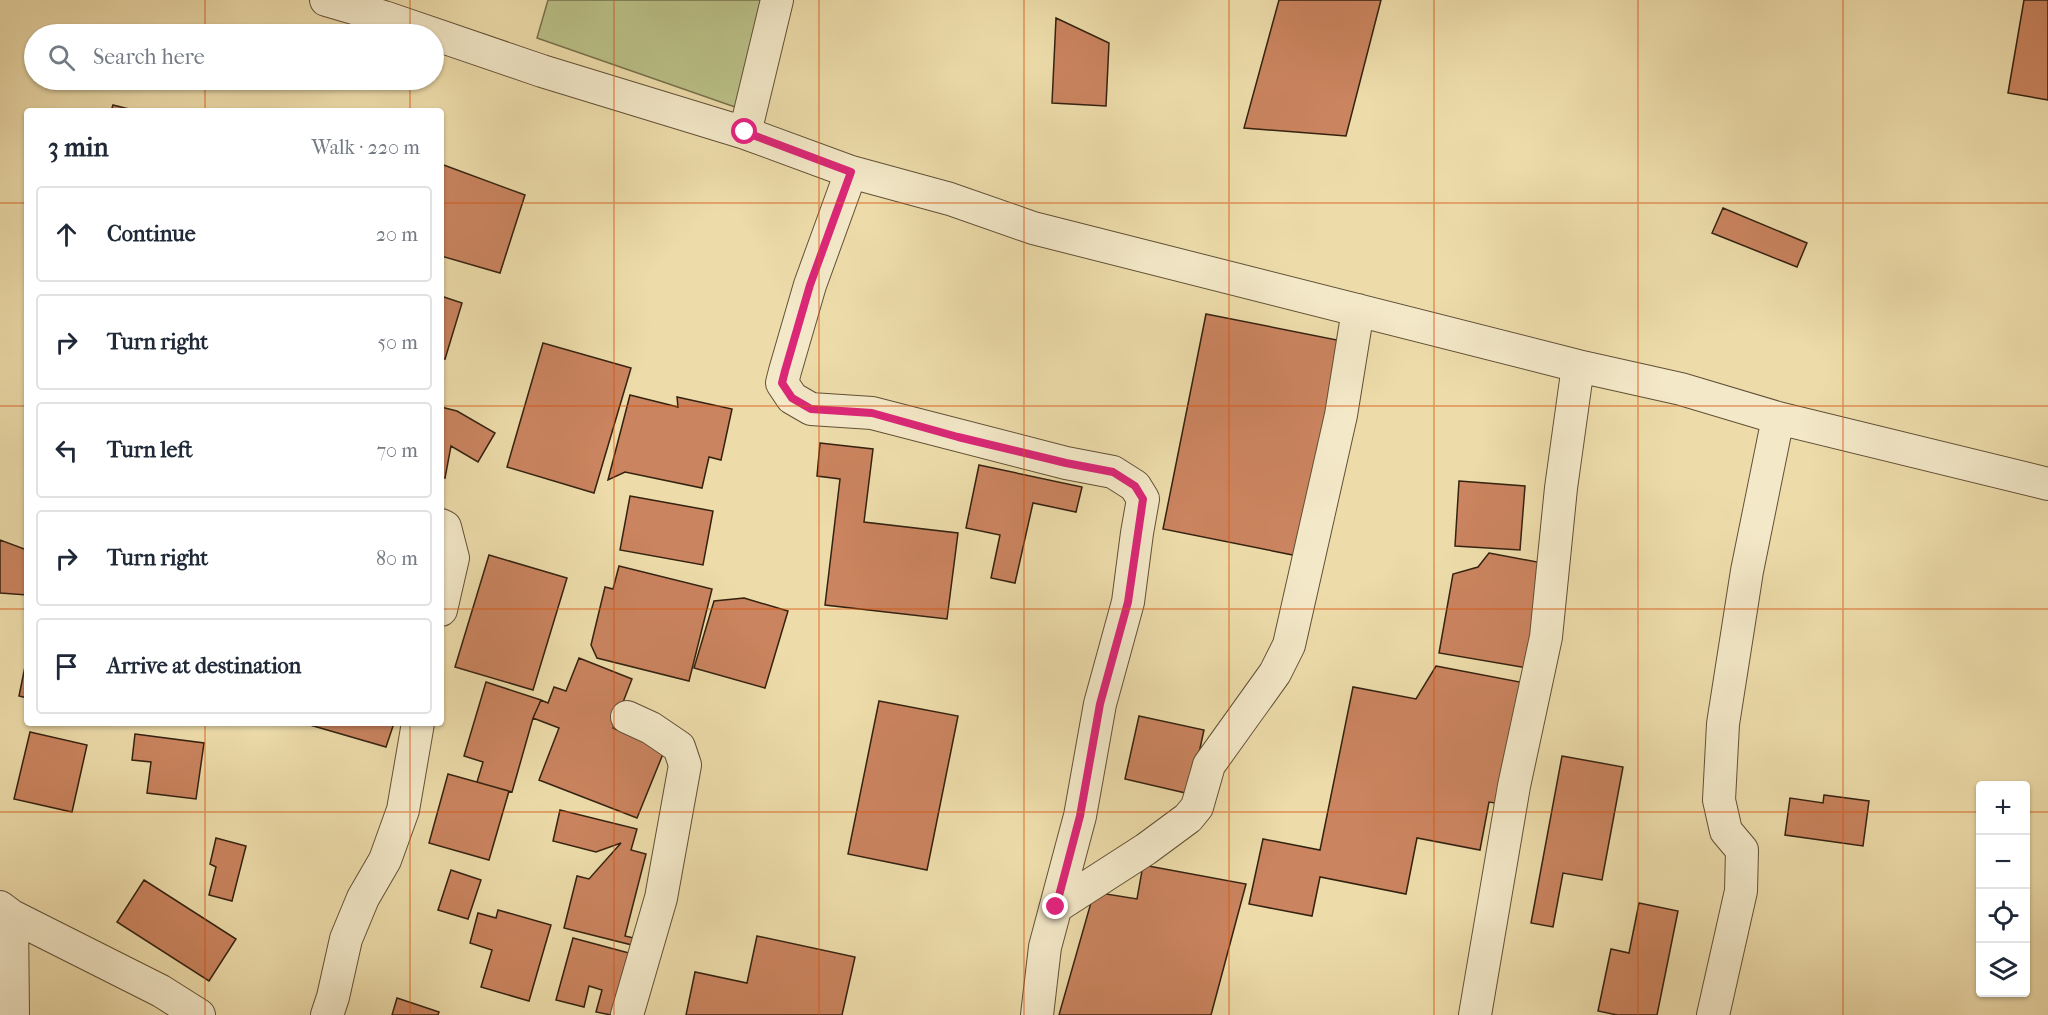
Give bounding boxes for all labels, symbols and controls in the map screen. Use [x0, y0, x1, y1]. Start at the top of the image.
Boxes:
search box [24, 24, 444, 90]
icon: search [45, 41, 78, 74]
text: Search here [93, 44, 205, 70]
route start [731, 118, 757, 144]
text: 3 min [48, 132, 109, 163]
text: Walk · 220 m [312, 136, 420, 159]
icon: ahead [50, 218, 83, 251]
text: Continue [107, 221, 196, 247]
text: 20 m [376, 223, 418, 246]
icon: right [50, 326, 83, 359]
text: Turn right [107, 329, 208, 355]
text: 50 m [377, 331, 418, 354]
icon: left [50, 434, 83, 467]
text: Turn left [107, 437, 193, 463]
text: 70 m [376, 439, 418, 462]
icon: right [50, 542, 83, 575]
text: Turn right [107, 545, 208, 571]
text: 80 m [376, 547, 418, 570]
icon: arrive [50, 650, 83, 683]
text: Arrive at destination [107, 653, 301, 679]
map controls [1976, 781, 2030, 997]
button: + [1976, 781, 2030, 835]
button: − [1976, 835, 2030, 889]
button: locate [1976, 889, 2030, 943]
route end [1042, 893, 1068, 919]
button: layers [1976, 943, 2030, 997]

